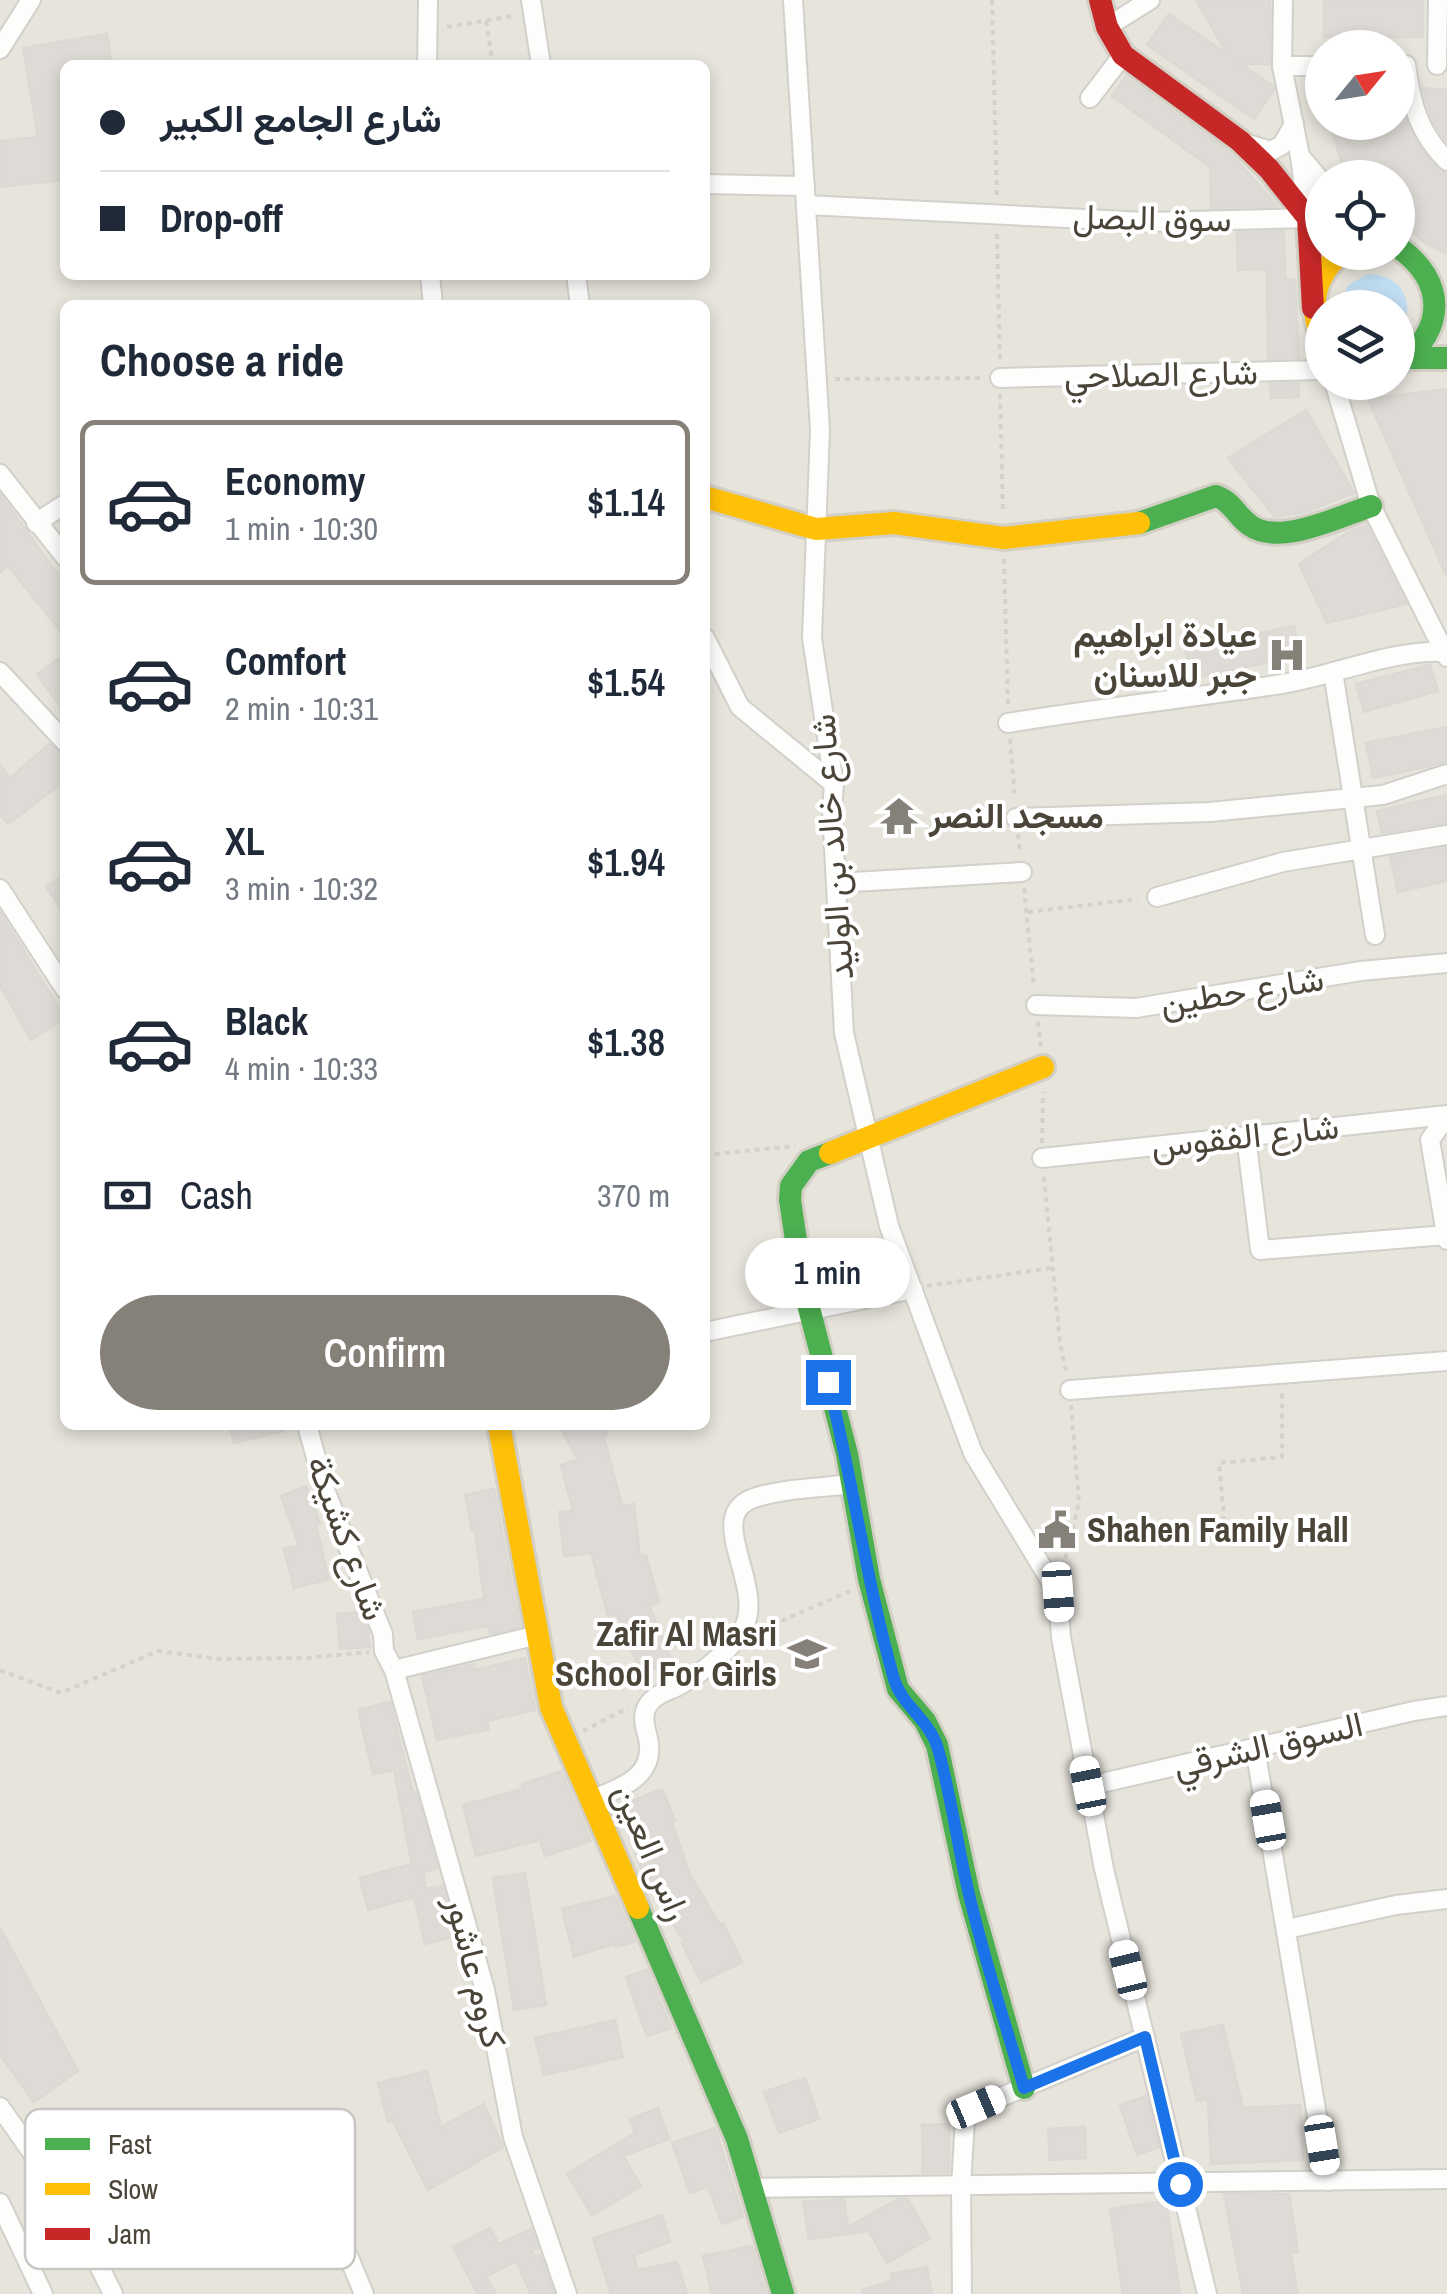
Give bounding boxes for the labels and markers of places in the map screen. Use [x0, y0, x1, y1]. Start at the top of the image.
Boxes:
place label: عيادة ابراهيم جبر للاسنان [1073, 611, 1257, 698]
hospital icon: عيادة ابراهيم جبر للاسنان [1266, 634, 1308, 676]
place label: مسجد النصر [928, 792, 1104, 839]
temple icon: مسجد النصر [878, 795, 920, 837]
place label: Shahen Family Hall [1087, 1506, 1349, 1553]
public building icon: Shahen Family Hall [1036, 1509, 1078, 1551]
place label: Zafir Al Masri School For Girls [555, 1610, 777, 1697]
school or university icon: Zafir Al Masri School For Girls [786, 1633, 828, 1675]

